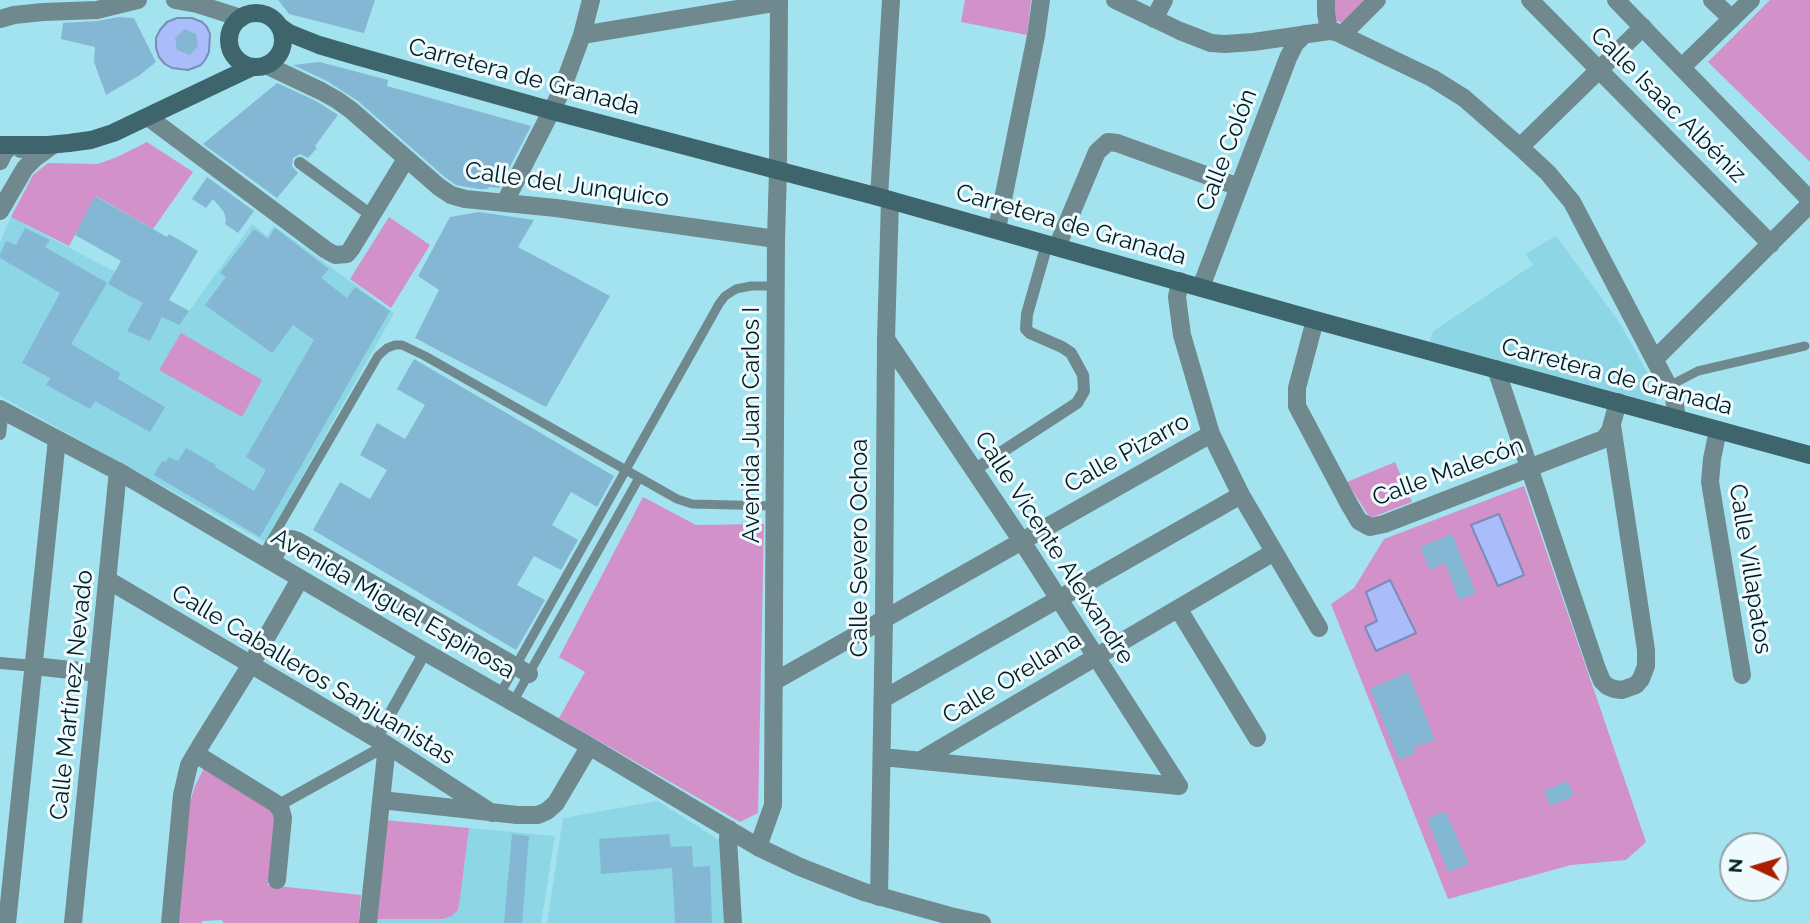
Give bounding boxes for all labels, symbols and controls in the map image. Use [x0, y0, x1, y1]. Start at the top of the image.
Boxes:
street label: Calle Isaac Albéniz [1584, 21, 1752, 189]
street label: Carretera de Granada [405, 32, 643, 122]
street label: Calle Colón [1191, 85, 1263, 215]
street label: Calle del Junquico [463, 156, 671, 214]
street label: Carretera de Granada [952, 178, 1190, 272]
street label: Avenida Juan Carlos I [738, 307, 766, 543]
street label: Carretera de Granada [1498, 332, 1736, 422]
street label: Calle Pizarro [1059, 407, 1195, 499]
street label: Calle Vicente Aleixandre [968, 426, 1140, 670]
street label: Calle Malecón [1368, 431, 1528, 513]
street label: Calle Severo Ochoa [846, 439, 874, 657]
street label: Calle Villapatos [1722, 482, 1778, 656]
street label: Avenida Miguel Espinosa [266, 522, 520, 686]
street label: Calle Martínez Nevado [45, 569, 99, 821]
street label: Calle Caballeros Sanjuanistas [166, 579, 460, 771]
street label: Calle Orellana [938, 625, 1086, 731]
north arrow [1719, 832, 1789, 902]
text: N [1724, 858, 1747, 874]

